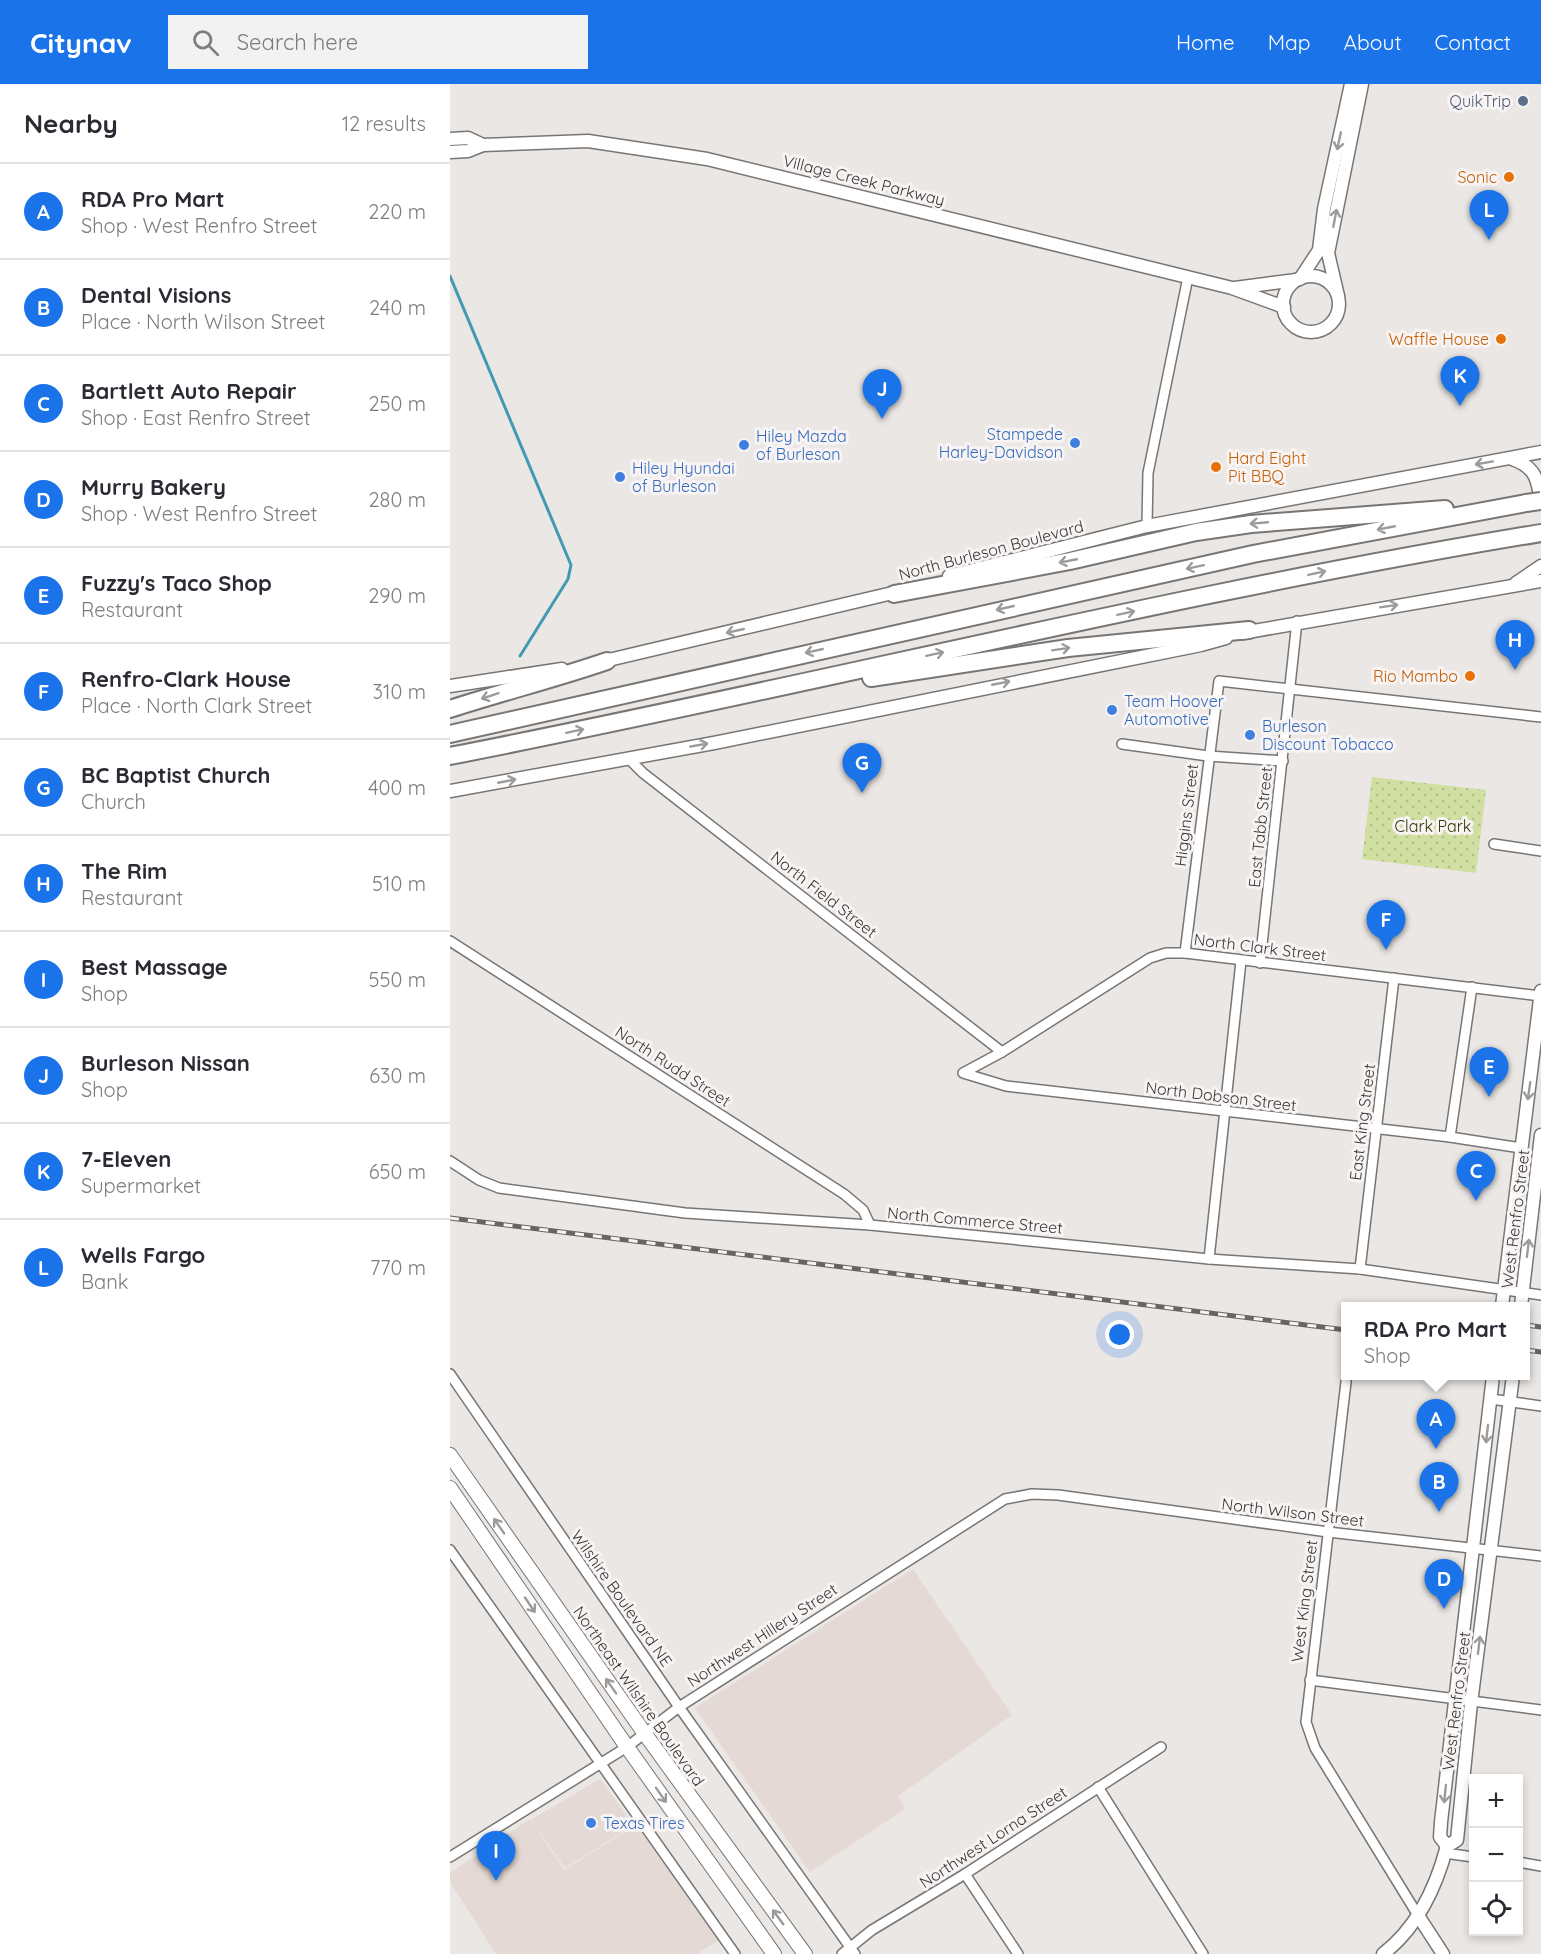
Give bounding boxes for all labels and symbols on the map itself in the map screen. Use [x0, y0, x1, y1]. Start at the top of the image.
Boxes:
place label: QuikTrip [1450, 91, 1511, 111]
marker: QuikTrip [1516, 94, 1530, 108]
one-way arrow [1332, 131, 1344, 150]
street label: Village Creek Parkway [781, 150, 947, 210]
place label: Sonic [1457, 167, 1497, 187]
marker: Sonic [1502, 170, 1516, 184]
pin: L [1470, 190, 1508, 240]
one-way arrow [1330, 209, 1341, 228]
place label: Waffle House [1389, 329, 1489, 349]
marker: Waffle House [1494, 332, 1508, 346]
pin: K [1440, 356, 1480, 406]
pin: J [862, 370, 902, 419]
place label: Stampede Harley-Davidson [939, 424, 1063, 462]
place label: Hiley Mazda of Burleson [756, 426, 847, 464]
marker: Stampede Harley-Davidson [1068, 436, 1082, 450]
marker: Hiley Mazda of Burleson [737, 438, 751, 452]
place label: Hard Eight Pit BBQ [1228, 448, 1306, 486]
place label: Hiley Hyundai of Burleson [632, 458, 735, 496]
one-way arrow [1474, 458, 1494, 469]
marker: Hard Eight Pit BBQ [1209, 460, 1223, 474]
marker: Hiley Hyundai of Burleson [613, 470, 627, 484]
street label: North Burleson Boulevard [896, 516, 1086, 584]
one-way arrow [1249, 518, 1269, 529]
one-way arrow [1377, 523, 1397, 534]
one-way arrow [1058, 556, 1078, 567]
one-way arrow [1186, 562, 1205, 573]
one-way arrow [1307, 567, 1326, 578]
one-way arrow [1379, 601, 1399, 612]
one-way arrow [995, 603, 1014, 615]
one-way arrow [1116, 607, 1135, 618]
pin: H [1496, 620, 1534, 670]
one-way arrow [726, 626, 745, 638]
one-way arrow [1051, 643, 1071, 654]
one-way arrow [805, 646, 824, 658]
one-way arrow [925, 648, 945, 659]
place label: Rio Mambo [1373, 666, 1458, 686]
marker: Rio Mambo [1463, 669, 1477, 683]
one-way arrow [990, 677, 1010, 688]
one-way arrow [481, 691, 500, 702]
place label: Team Hoover Automotive [1124, 691, 1224, 729]
marker: Team Hoover Automotive [1105, 703, 1119, 717]
place label: Burleson Discount Tobacco [1262, 716, 1394, 754]
one-way arrow [565, 725, 585, 736]
marker: Burleson Discount Tobacco [1243, 728, 1257, 742]
one-way arrow [689, 739, 709, 750]
pin: G [842, 744, 882, 793]
street label: Higgins Street [1170, 763, 1202, 867]
street label: East Tabb Street [1244, 766, 1276, 888]
one-way arrow [497, 775, 517, 786]
park label: Clark Park [1395, 816, 1471, 836]
street label: North Field Street [767, 846, 881, 942]
pin: F [1366, 900, 1406, 950]
street label: North Clark Street [1193, 929, 1327, 965]
street label: North Rudd Street [612, 1021, 734, 1111]
pin: E [1470, 1048, 1508, 1097]
street label: East King Street [1345, 1062, 1379, 1182]
street label: North Dobson Street [1144, 1077, 1298, 1115]
one-way arrow [1523, 1080, 1534, 1100]
street label: West Renfro Street [1497, 1148, 1533, 1290]
pin: C [1456, 1152, 1496, 1201]
street label: North Commerce Street [887, 1202, 1063, 1238]
one-way arrow [1523, 1239, 1534, 1259]
your location [1105, 1320, 1134, 1349]
pin: A [1416, 1400, 1456, 1449]
one-way arrow [1481, 1423, 1492, 1443]
pin: B [1420, 1462, 1458, 1512]
street label: North Wilson Street [1221, 1493, 1365, 1531]
one-way arrow [493, 1518, 505, 1534]
street label: Wilshire Boulevard NE [567, 1526, 677, 1670]
street label: West King Street [1287, 1539, 1321, 1663]
pin: D [1424, 1560, 1464, 1609]
street label: Northwest Hillery Street [683, 1579, 841, 1691]
one-way arrow [524, 1597, 537, 1614]
street label: Northeast Wilshire Boulevard [569, 1602, 709, 1790]
street label: West Renfro Street [1438, 1630, 1474, 1772]
one-way arrow [1473, 1635, 1484, 1655]
one-way arrow [605, 1678, 617, 1694]
street label: Northwest Lorna Street [916, 1782, 1070, 1892]
one-way arrow [1439, 1784, 1450, 1804]
one-way arrow [655, 1786, 667, 1802]
place label: Texas Tires [603, 1813, 684, 1833]
marker: Texas Tires [584, 1816, 598, 1830]
pin: I [476, 1832, 516, 1881]
one-way arrow [771, 1909, 784, 1925]

